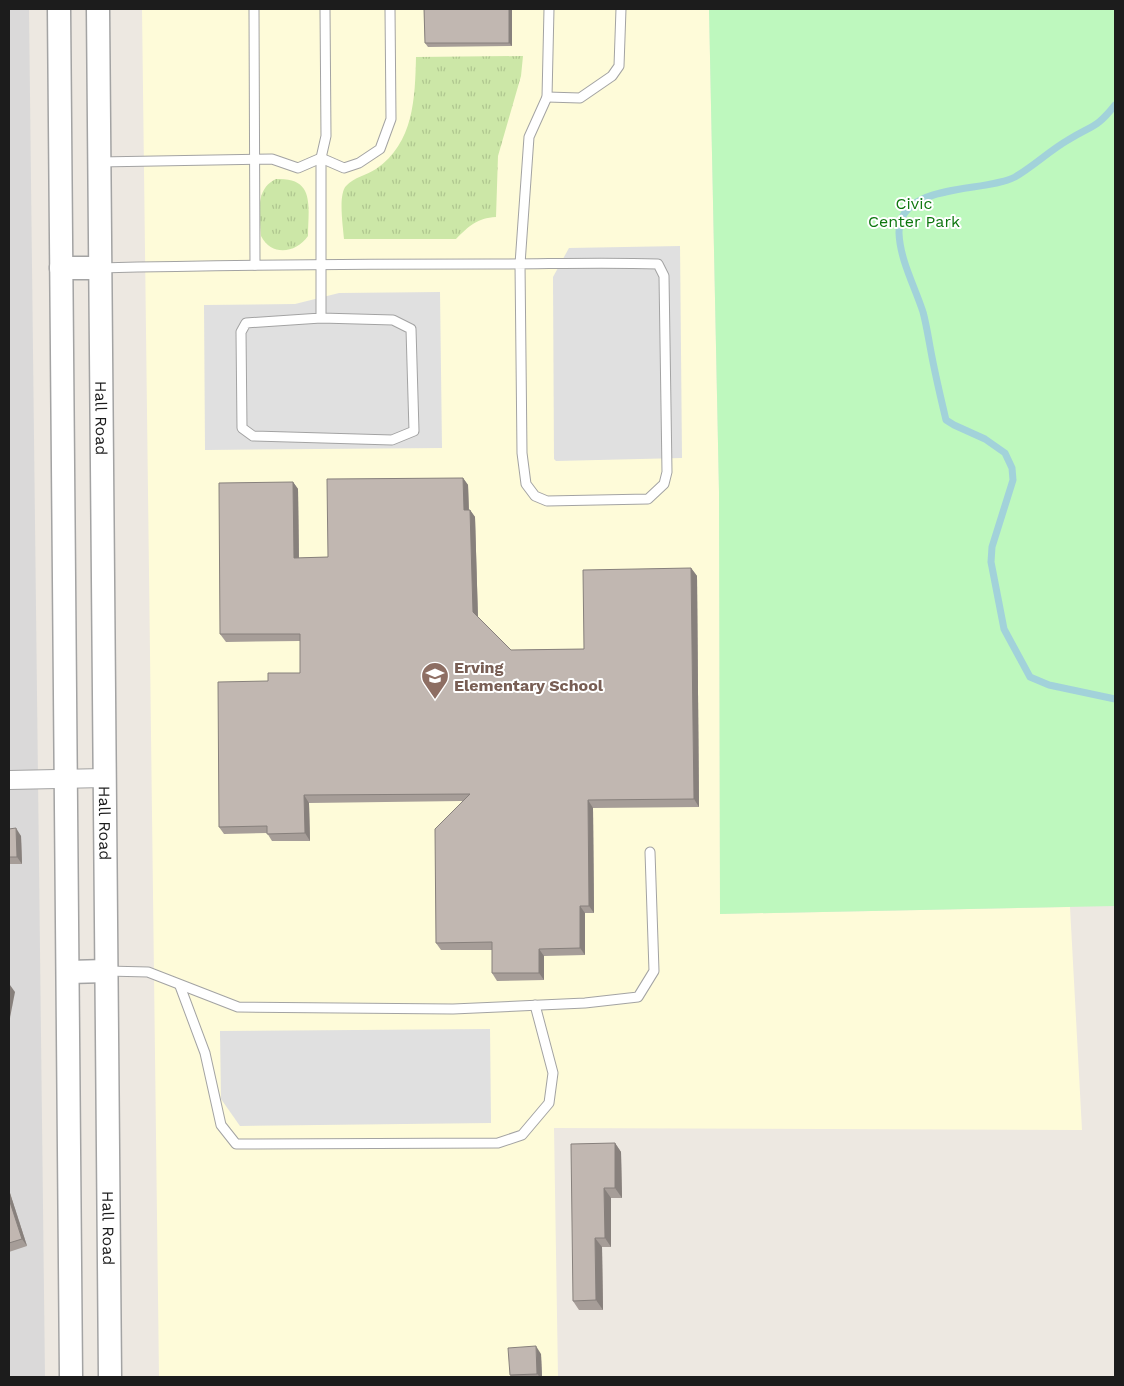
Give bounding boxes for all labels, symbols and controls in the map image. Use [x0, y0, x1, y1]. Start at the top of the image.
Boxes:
park label: Civic Center Park [868, 194, 960, 231]
street label: Hall Road [92, 381, 111, 455]
place label: Erving Elementary School [454, 658, 604, 695]
school or university icon: Erving Elementary School [420, 661, 450, 700]
street label: Hall Road [95, 786, 115, 860]
street label: Hall Road [99, 1191, 119, 1265]

